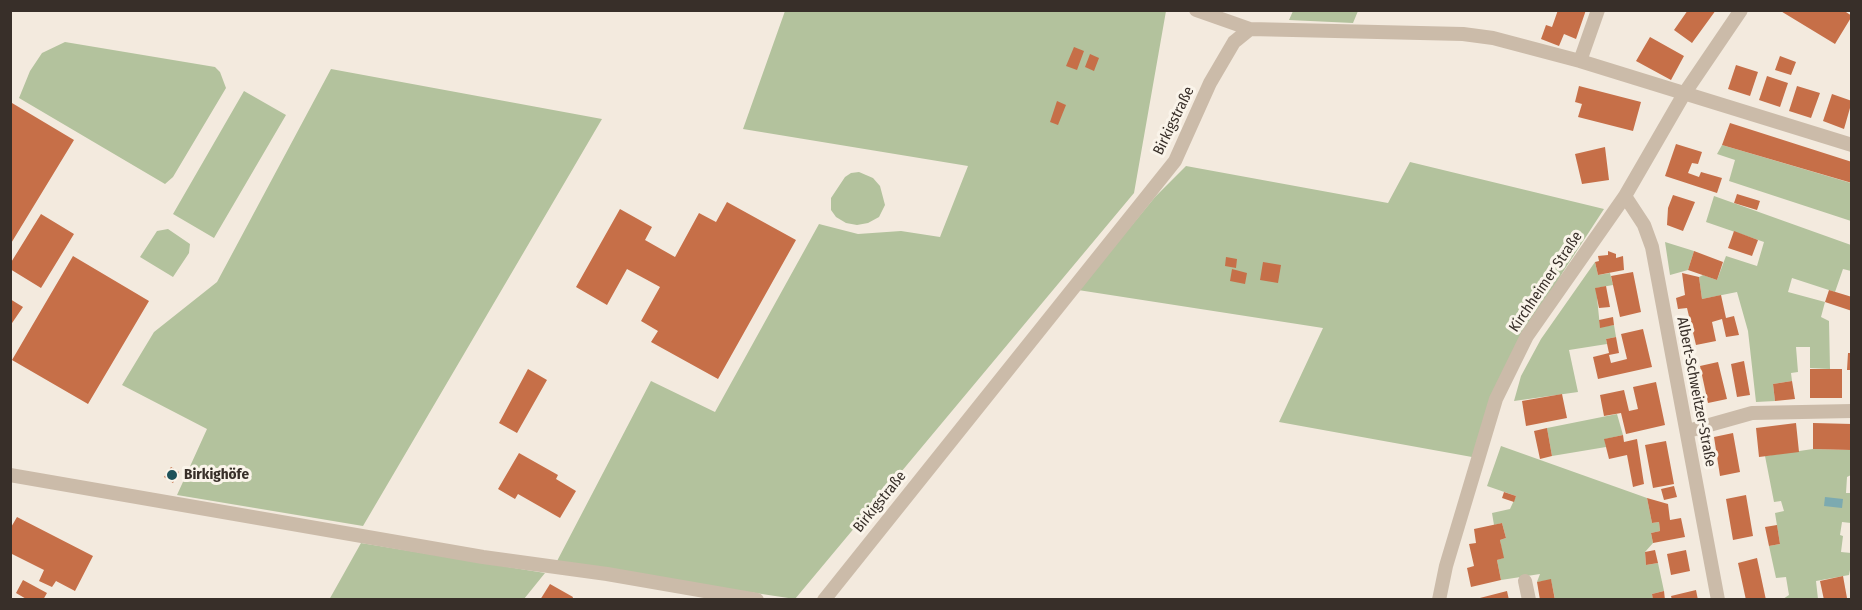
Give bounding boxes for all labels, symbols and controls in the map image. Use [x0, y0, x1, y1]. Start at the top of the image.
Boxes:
street label: Birkigstraße [1150, 84, 1198, 158]
street label: Kirchheimer Straße [1506, 228, 1586, 336]
street label: Albert-Schweitzer-Straße [1673, 316, 1719, 468]
place label: Birkighöfe [184, 466, 249, 484]
marker: Birkighöfe [165, 468, 179, 482]
street label: Birkigstraße [850, 468, 910, 536]

